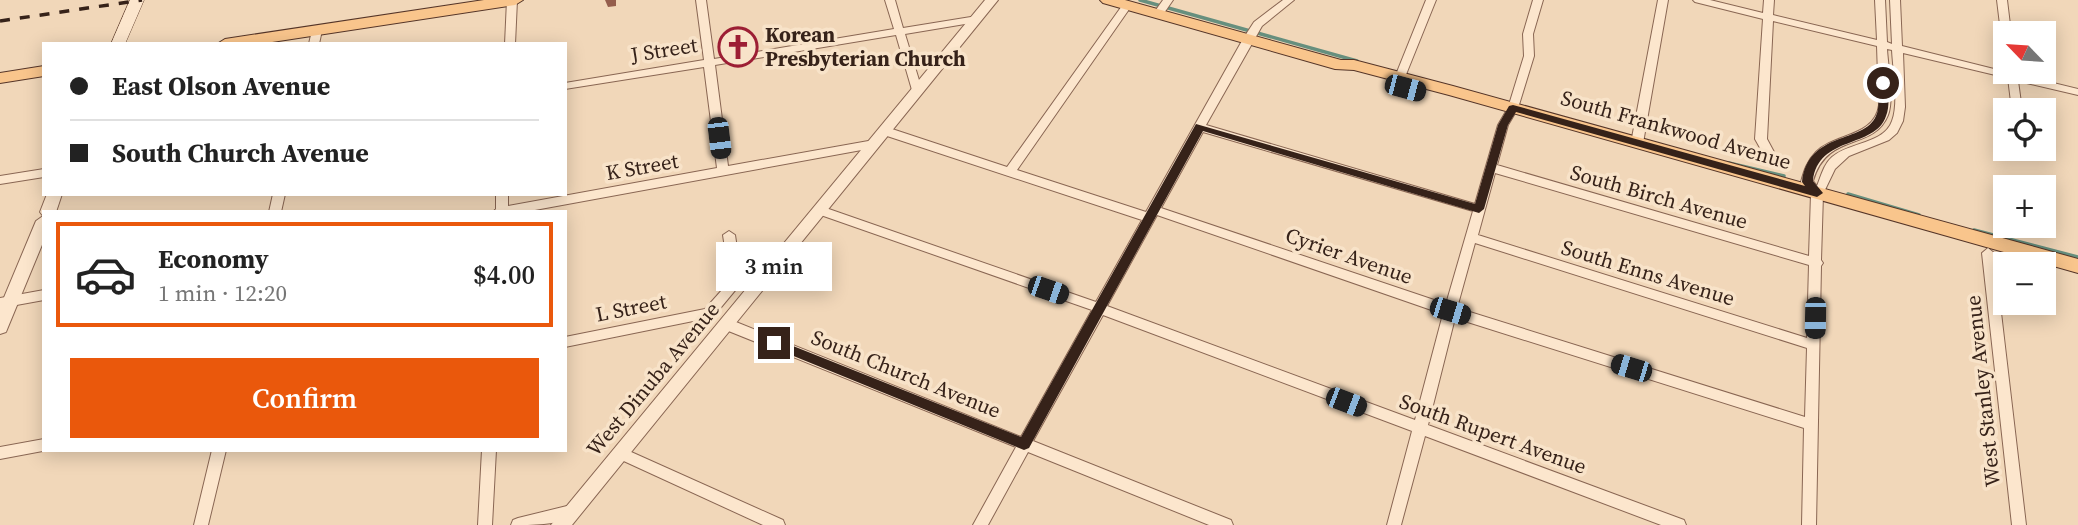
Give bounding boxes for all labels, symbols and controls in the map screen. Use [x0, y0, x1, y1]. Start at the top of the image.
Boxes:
place label: Korean Presbyterian Church [765, 20, 966, 73]
north arrow [1993, 21, 2056, 84]
map controls [1993, 21, 2056, 315]
church icon: Korean Presbyterian Church [717, 26, 759, 68]
street label: J Street [628, 30, 699, 69]
route start [1867, 67, 1899, 99]
text: East Olson Avenue [112, 68, 330, 104]
car [1382, 72, 1429, 104]
street label: South Frankwood Avenue [1558, 83, 1795, 176]
button: locate [1993, 98, 2056, 161]
car [707, 116, 732, 160]
text: South Church Avenue [112, 135, 369, 171]
street label: K Street [603, 146, 681, 187]
street label: South Birch Avenue [1567, 157, 1751, 236]
button: + [1993, 175, 2056, 238]
street label: Cyrier Avenue [1282, 220, 1417, 291]
street label: South Enns Avenue [1558, 232, 1738, 313]
text: Economy [158, 241, 269, 277]
callout: 3 min [716, 242, 832, 290]
icon: car [74, 243, 137, 306]
text: 3 min [744, 250, 804, 282]
button: − [1993, 252, 2056, 315]
text: $4.00 [473, 257, 535, 293]
car [1025, 273, 1072, 307]
text: 1 min · 12:20 [158, 277, 287, 309]
street label: L Street [593, 286, 669, 329]
street label: West Stanley Avenue [1958, 294, 2007, 488]
street label: West Dinuba Avenue [580, 295, 726, 462]
car [1427, 295, 1474, 327]
car [1805, 297, 1826, 339]
street label: South Church Avenue [807, 322, 1005, 425]
route end [758, 327, 790, 359]
car [1608, 352, 1655, 384]
button: Confirm [70, 358, 539, 438]
car [1323, 385, 1370, 419]
street label: South Rupert Avenue [1396, 386, 1591, 481]

